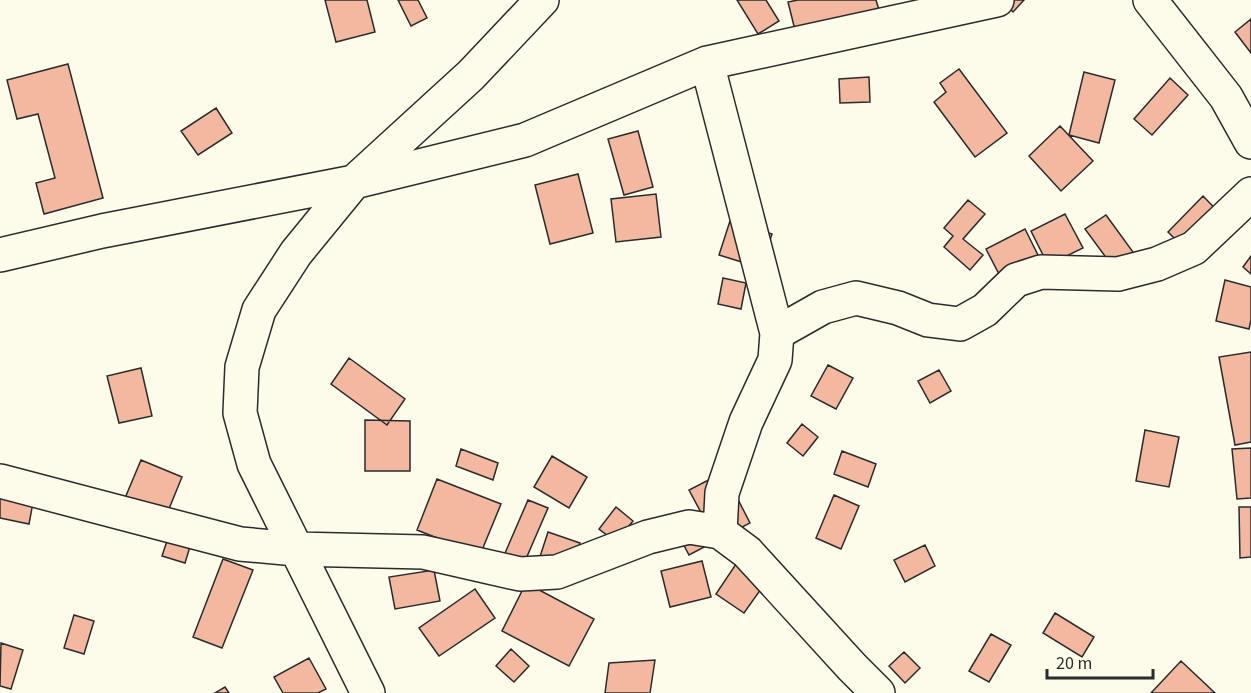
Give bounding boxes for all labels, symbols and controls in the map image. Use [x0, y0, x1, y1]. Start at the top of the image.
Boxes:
scale bar [1047, 642, 1154, 680]
text: 20 m [1056, 651, 1092, 676]

